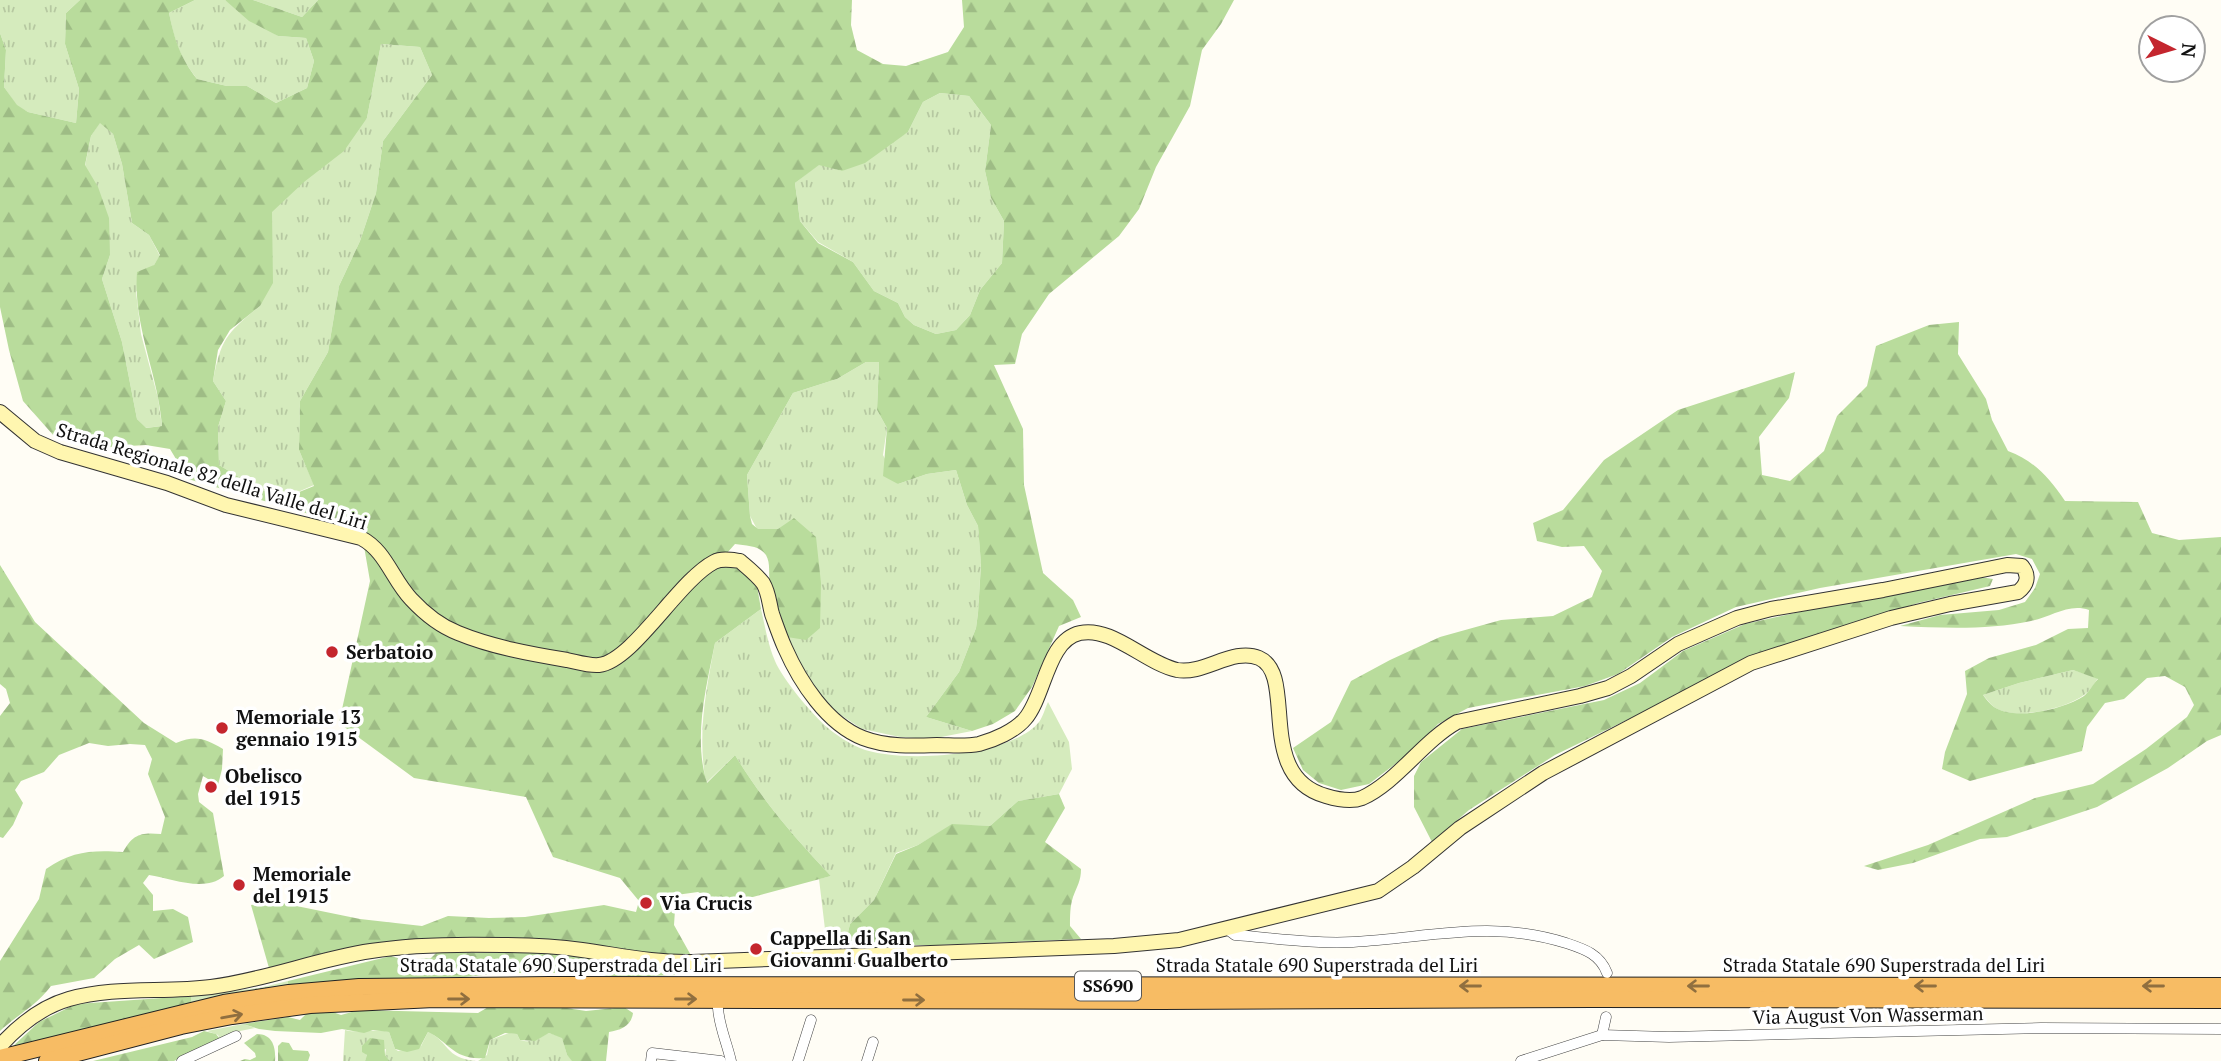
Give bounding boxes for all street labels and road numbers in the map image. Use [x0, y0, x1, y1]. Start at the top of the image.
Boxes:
street label: Strada Regionale 82 della Valle del Liri [54, 416, 370, 535]
street label: Strada Statale 690 Superstrada del Liri [400, 952, 722, 977]
street label: Strada Statale 690 Superstrada del Liri [1156, 952, 1478, 977]
street label: Strada Statale 690 Superstrada del Liri [1723, 952, 2045, 977]
road number: SS690 [1075, 972, 1141, 1001]
street label: Via August Von Wasserman [1752, 1000, 1984, 1029]

